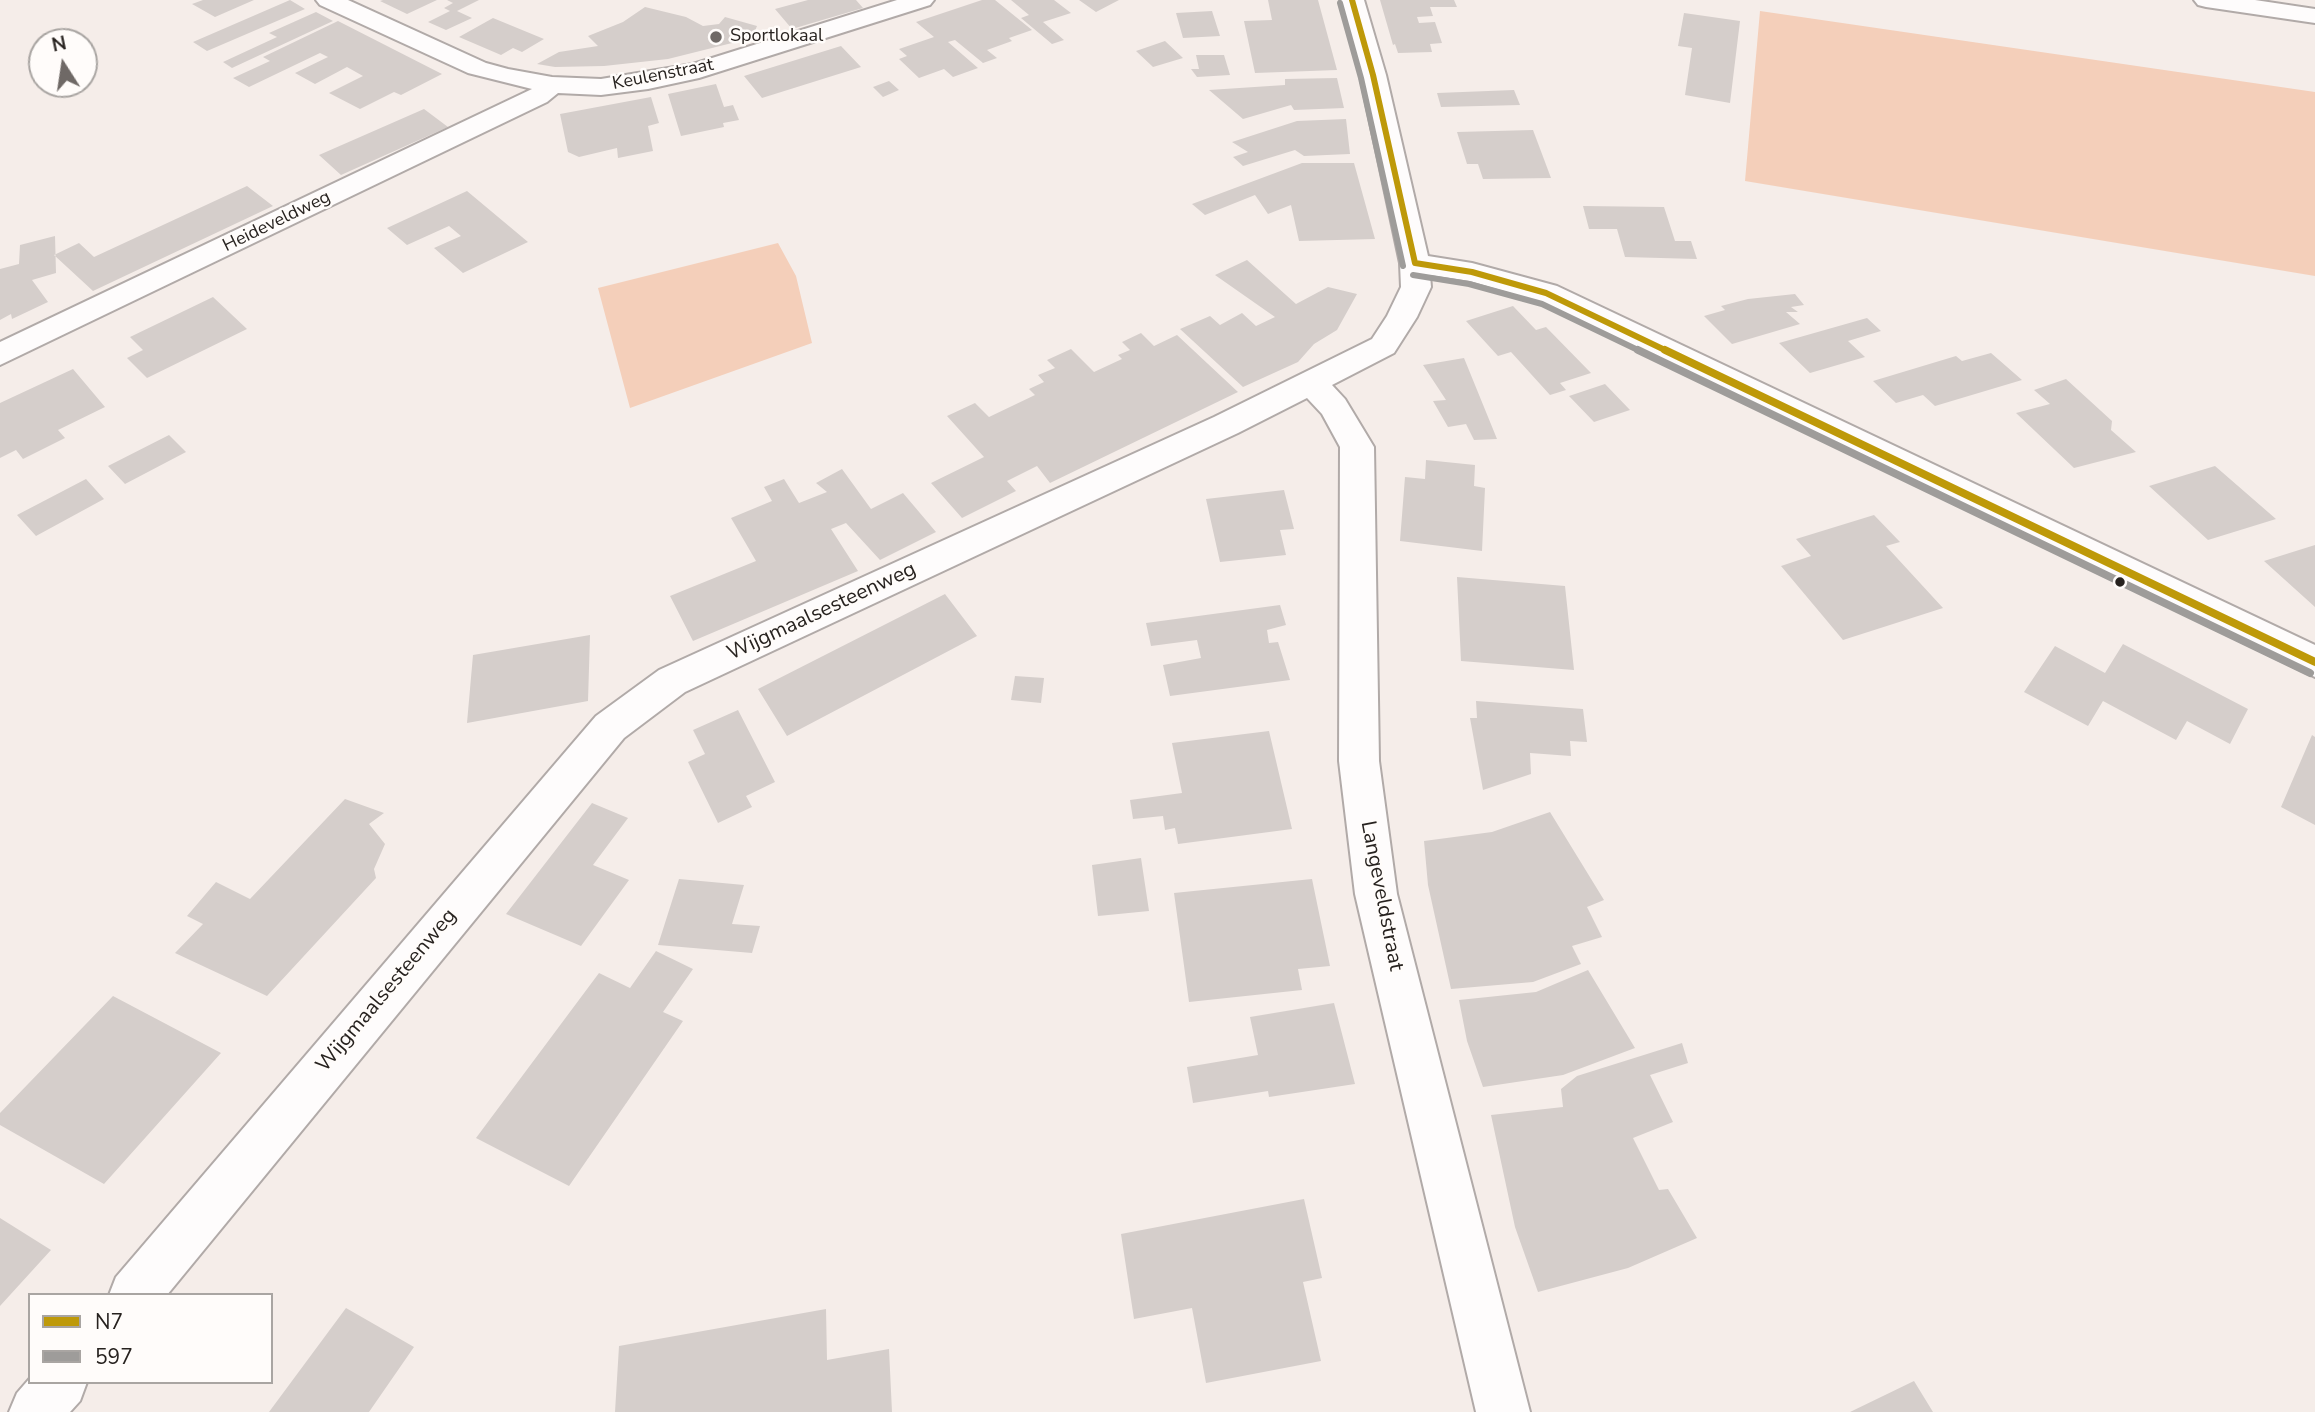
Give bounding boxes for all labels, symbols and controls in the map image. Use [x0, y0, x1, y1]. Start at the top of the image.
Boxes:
place label: Sportlokaal [730, 26, 823, 48]
north arrow [28, 28, 98, 98]
marker: Sportlokaal [708, 29, 724, 45]
text: N [49, 30, 69, 59]
street label: Keulenstraat [611, 55, 715, 95]
street label: Heideveldweg [220, 187, 334, 257]
street label: Wijgmaalsesteenweg [724, 557, 920, 667]
unlabelled marker [2113, 575, 2127, 589]
street label: Langeveldstraat [1354, 819, 1408, 973]
street label: Wijgmaalsesteenweg [311, 904, 463, 1078]
legend [28, 1293, 273, 1384]
text: N7 [95, 1308, 123, 1336]
text: 597 [95, 1343, 133, 1371]

